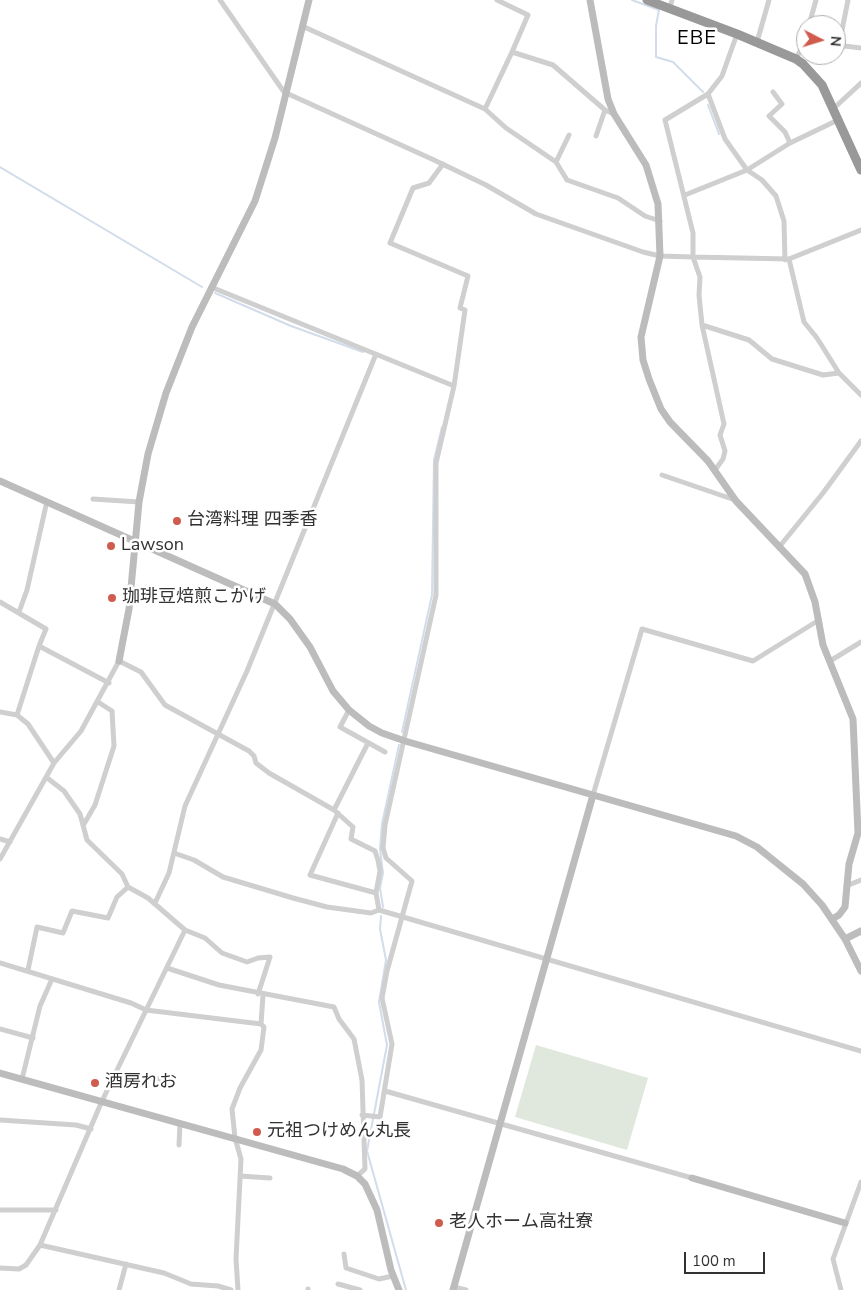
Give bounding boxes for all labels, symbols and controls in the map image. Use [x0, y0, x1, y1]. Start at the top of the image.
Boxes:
north arrow [796, 15, 846, 65]
district label: EBE [677, 27, 717, 51]
text: N [826, 35, 845, 47]
place label: 台湾料理 四季香 [187, 510, 318, 532]
marker: 台湾料理 四季香 [171, 515, 183, 527]
place label: Lawson [121, 535, 184, 557]
marker: Lawson [105, 540, 117, 552]
place label: 珈琲豆焙煎こかげ [122, 587, 266, 609]
marker: 珈琲豆焙煎こかげ [106, 592, 118, 604]
place label: 酒房れお [105, 1072, 177, 1094]
marker: 酒房れお [89, 1077, 101, 1089]
place label: 元祖つけめん丸長 [267, 1121, 411, 1143]
marker: 元祖つけめん丸長 [251, 1126, 263, 1138]
place label: 老人ホーム高社寮 [449, 1212, 593, 1234]
marker: 老人ホーム高社寮 [433, 1217, 445, 1229]
scale bar [686, 1242, 767, 1274]
text: 100 m [692, 1251, 736, 1271]

